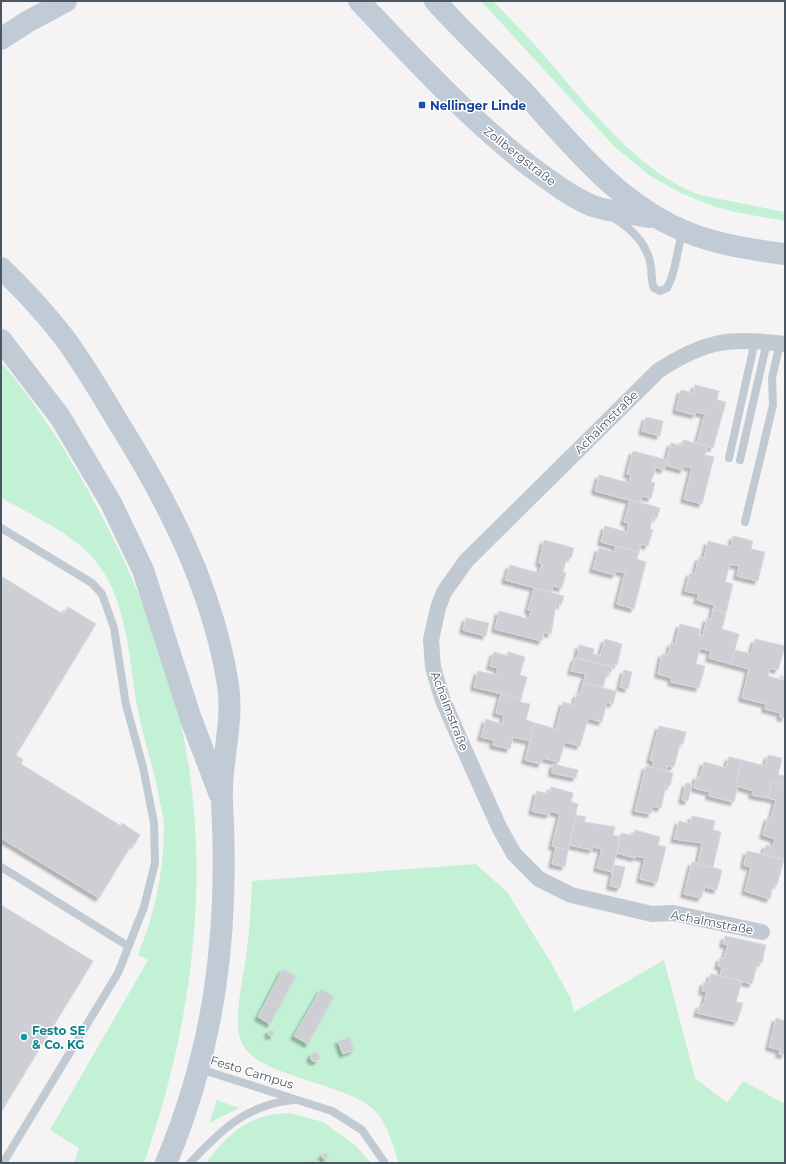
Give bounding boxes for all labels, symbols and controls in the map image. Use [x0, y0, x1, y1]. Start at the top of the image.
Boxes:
place label: Nellinger Linde [430, 98, 526, 113]
marker: Nellinger Linde [417, 100, 427, 110]
street label: Zollbergstraße [481, 123, 559, 189]
street label: Achalmstraße [571, 387, 641, 457]
street label: Achalmstraße [428, 669, 472, 753]
street label: Achalmstraße [669, 907, 755, 937]
place label: Festo SE & Co. KG [32, 1023, 85, 1052]
marker: Festo SE & Co. KG [19, 1032, 29, 1042]
street label: Festo Campus [209, 1052, 295, 1092]

